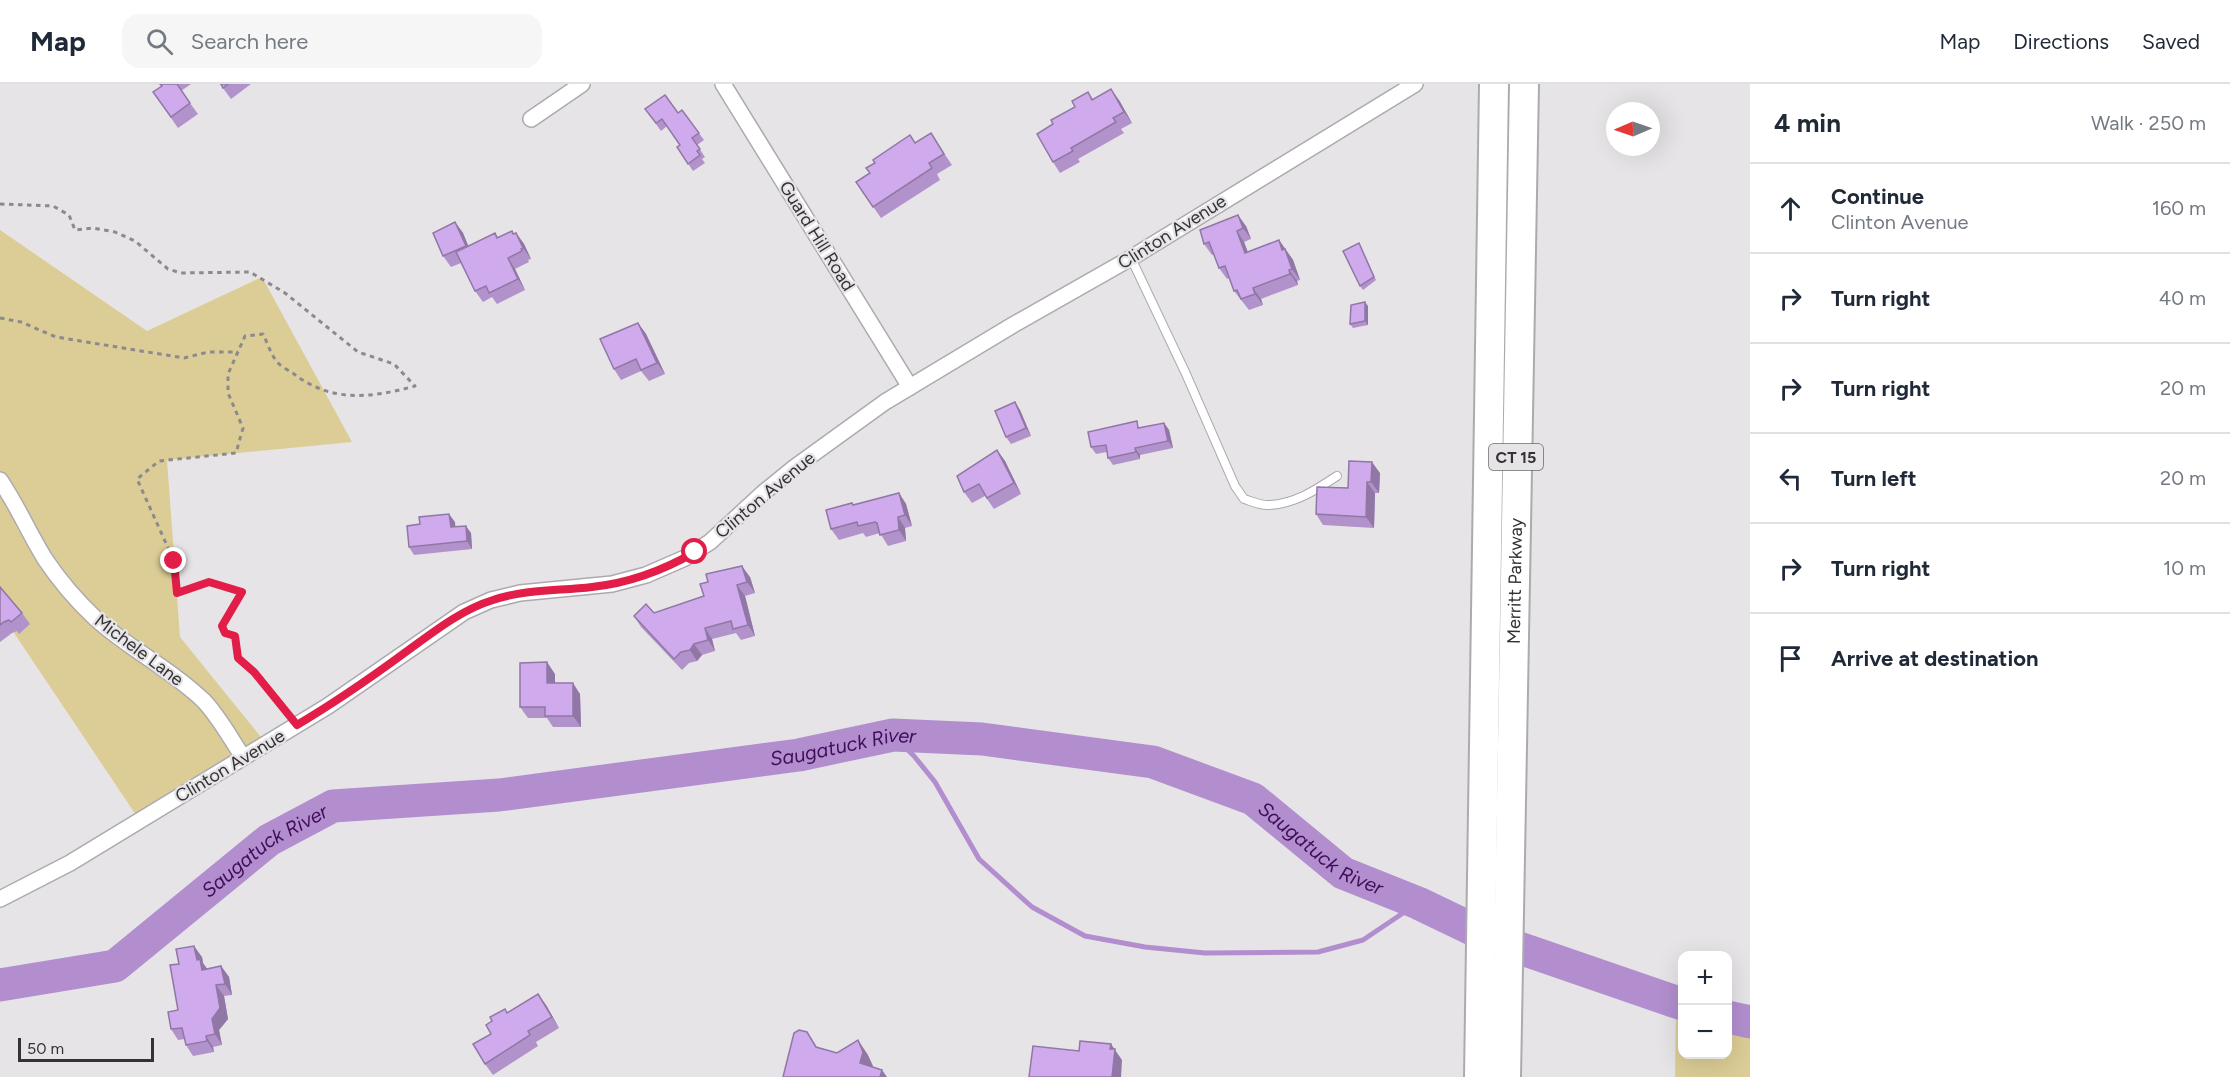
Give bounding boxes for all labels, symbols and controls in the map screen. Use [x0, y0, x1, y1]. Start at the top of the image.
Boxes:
search box [122, 14, 542, 68]
text: Map [30, 24, 86, 58]
icon: search [143, 25, 176, 58]
text: Search here [191, 28, 308, 55]
text: Map [1939, 29, 1980, 54]
text: Directions [2013, 29, 2109, 54]
text: Saved [2142, 29, 2200, 54]
north arrow [1606, 102, 1660, 156]
text: 4 min [1774, 107, 1841, 139]
text: Walk · 250 m [2091, 111, 2206, 135]
street label: Guard Hill Road [774, 177, 860, 295]
text: Continue [1831, 183, 1924, 210]
street label: Clinton Avenue [1114, 190, 1230, 274]
icon: ahead [1774, 192, 1807, 225]
text: 160 m [2152, 196, 2206, 220]
text: Clinton Avenue [1831, 210, 1968, 234]
icon: right [1774, 282, 1807, 315]
text: Turn right [1831, 285, 1930, 312]
text: 40 m [2159, 286, 2206, 310]
icon: right [1774, 372, 1807, 405]
text: Turn right [1831, 375, 1930, 402]
text: 20 m [2160, 376, 2206, 400]
road number: CT 15 [1489, 444, 1543, 470]
street label: Clinton Avenue [711, 447, 820, 543]
icon: left [1774, 462, 1807, 495]
text: Turn left [1831, 465, 1917, 492]
text: 20 m [2160, 466, 2206, 490]
street label: Merritt Parkway [1503, 517, 1527, 644]
route start [681, 538, 707, 564]
route end [160, 547, 186, 573]
icon: right [1774, 552, 1807, 585]
text: Turn right [1831, 555, 1930, 582]
text: 10 m [2163, 556, 2206, 580]
street label: Michele Lane [90, 609, 188, 691]
icon: arrive [1774, 642, 1807, 675]
text: Arrive at destination [1831, 645, 2039, 672]
water label: Saugatuck River [768, 723, 918, 771]
street label: Clinton Avenue [171, 725, 289, 807]
water label: Saugatuck River [1253, 796, 1388, 900]
water label: Saugatuck River [197, 799, 333, 902]
map controls [1678, 951, 1732, 1059]
button: + [1678, 951, 1732, 1005]
button: − [1678, 1005, 1732, 1059]
scale bar [18, 1035, 154, 1062]
text: 50 m [27, 1039, 64, 1058]

